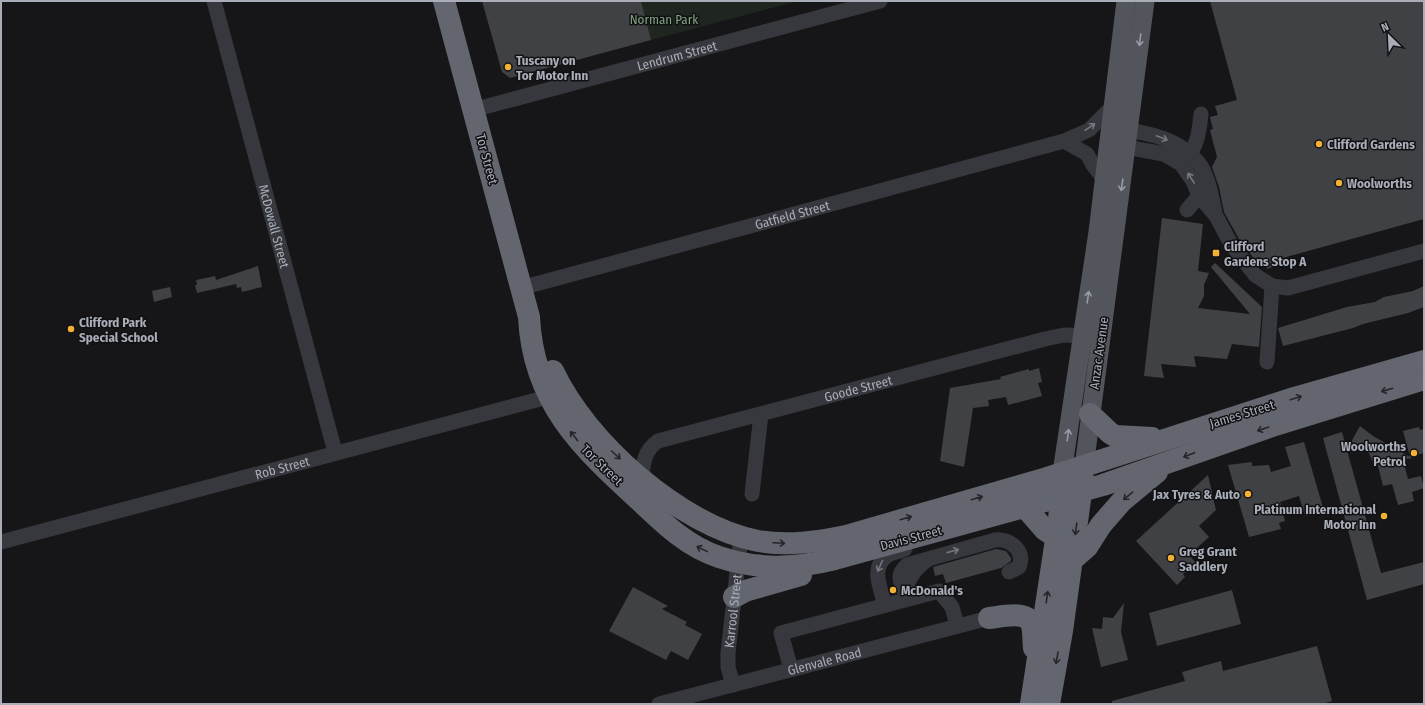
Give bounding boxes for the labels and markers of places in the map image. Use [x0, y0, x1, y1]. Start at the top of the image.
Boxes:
place label: Tuscany on Tor Motor Inn [516, 53, 588, 83]
marker: Tuscany on Tor Motor Inn [503, 62, 513, 72]
place label: Clifford Gardens [1327, 137, 1415, 152]
marker: Clifford Gardens [1314, 139, 1324, 149]
place label: Woolworths [1347, 176, 1412, 191]
marker: Woolworths [1334, 178, 1344, 188]
place label: Clifford Gardens Stop A [1224, 239, 1307, 269]
marker: Clifford Gardens Stop A [1211, 248, 1221, 258]
place label: Clifford Park Special School [79, 315, 158, 345]
marker: Clifford Park Special School [66, 324, 76, 334]
place label: Woolworths Petrol [1341, 439, 1406, 469]
marker: Woolworths Petrol [1409, 448, 1419, 458]
place label: Jax Tyres & Auto [1152, 487, 1240, 502]
marker: Jax Tyres & Auto [1243, 489, 1253, 499]
place label: Platinum International Motor Inn [1254, 502, 1376, 532]
marker: Platinum International Motor Inn [1379, 511, 1389, 521]
place label: Greg Grant Saddlery [1179, 544, 1237, 574]
marker: Greg Grant Saddlery [1166, 553, 1176, 563]
place label: McDonald's [901, 583, 963, 598]
marker: McDonald's [888, 585, 898, 595]

